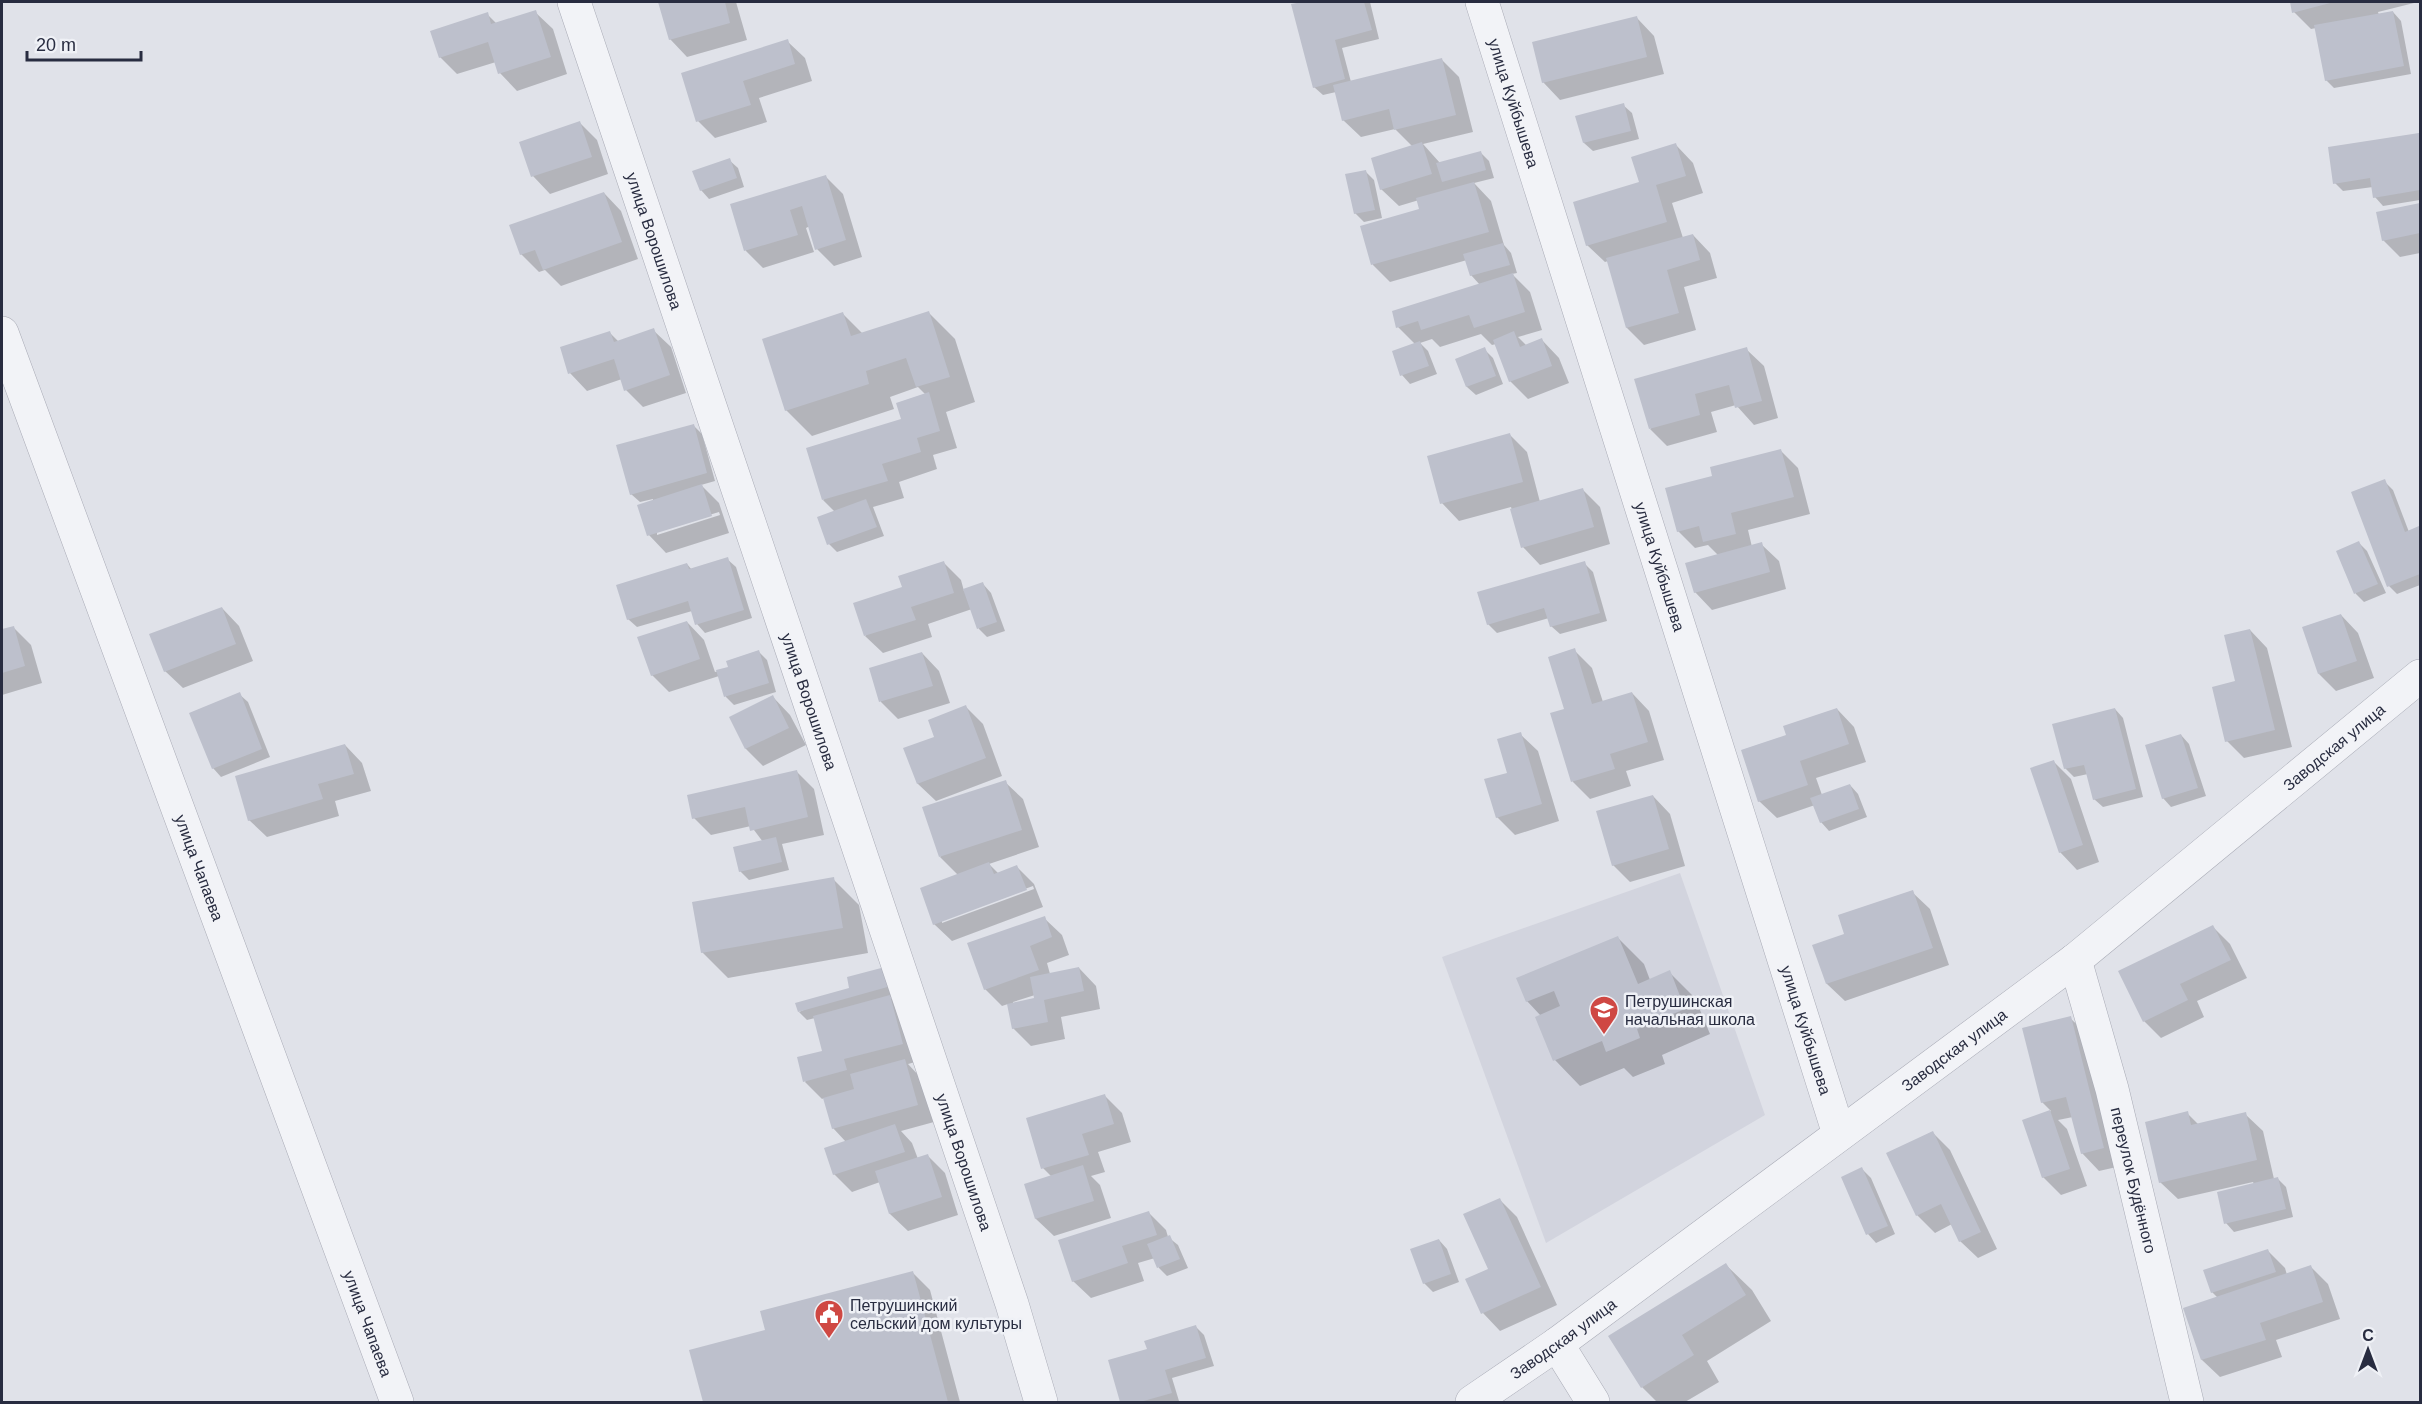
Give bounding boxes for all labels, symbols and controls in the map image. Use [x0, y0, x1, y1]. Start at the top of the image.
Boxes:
scale bar [27, 24, 141, 62]
text: 20 m [36, 35, 76, 55]
street label: улица Куйбышева [1486, 36, 1542, 170]
street label: улица Ворошилова [623, 170, 685, 312]
street label: улица Куйбышева [1632, 500, 1688, 633]
street label: улица Ворошилова [778, 631, 840, 772]
street label: Заводская улица [2280, 700, 2388, 794]
street label: улица Чапаева [172, 812, 227, 923]
street label: улица Куйбышева [1778, 963, 1835, 1097]
place label: Петрушинская начальная школа [1625, 993, 1755, 1028]
school or university icon: Петрушинская начальная школа [1588, 994, 1620, 1036]
street label: Заводская улица [1898, 1005, 2010, 1094]
street label: улица Ворошилова [933, 1091, 995, 1233]
street label: переулок Будённого [2108, 1105, 2160, 1255]
street label: улица Чапаева [341, 1268, 395, 1379]
street label: Заводская улица [1507, 1295, 1619, 1382]
place label: Петрушинский сельский дом культуры [850, 1297, 1022, 1332]
public building icon: Петрушинский сельский дом культуры [813, 1298, 845, 1340]
north arrow [2338, 1320, 2398, 1380]
text: С [2362, 1327, 2374, 1344]

